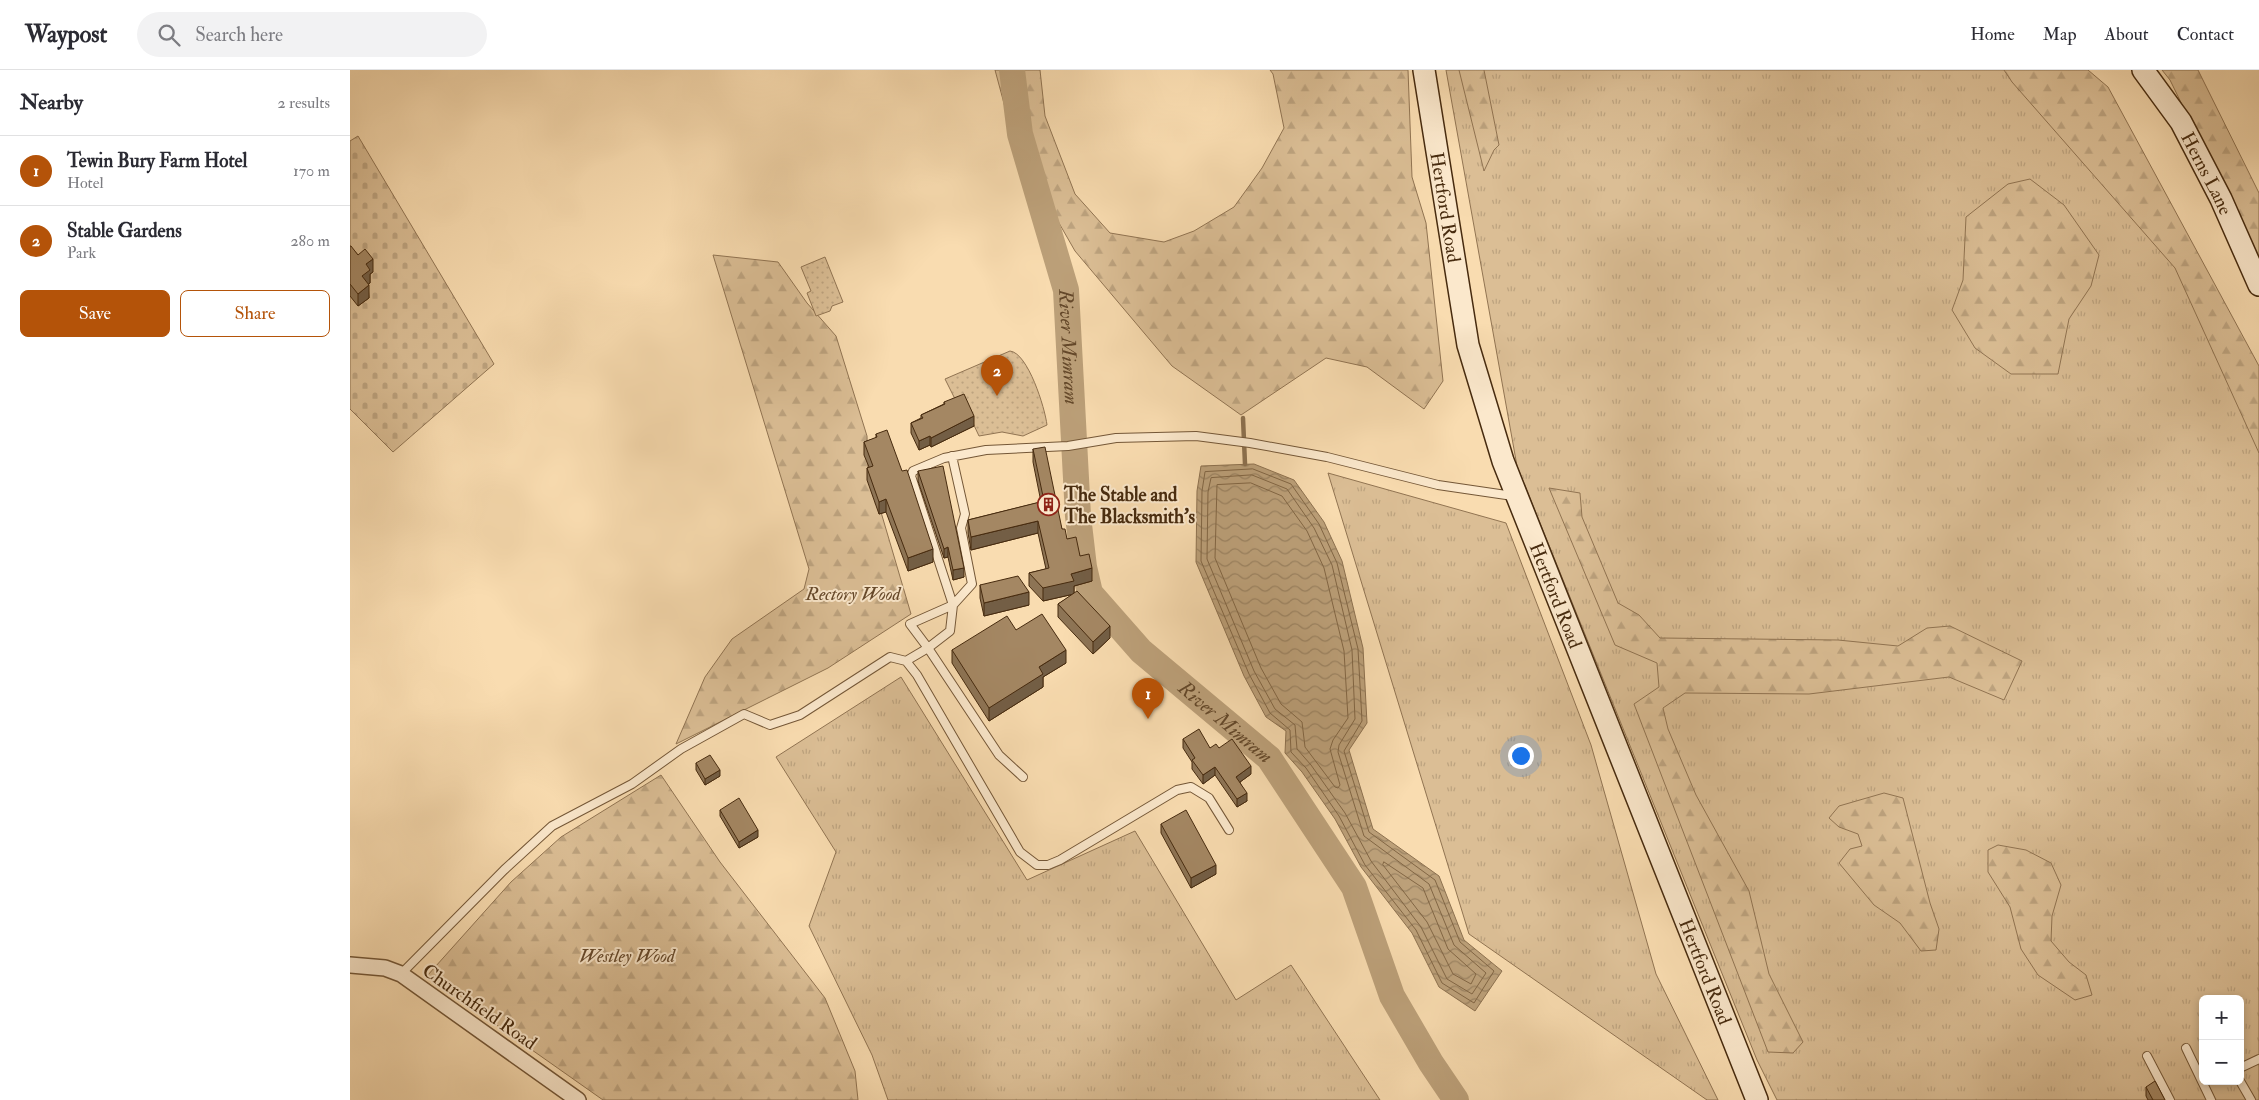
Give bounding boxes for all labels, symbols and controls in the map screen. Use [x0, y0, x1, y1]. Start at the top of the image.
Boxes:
search box [137, 12, 487, 57]
text: Waypost [25, 19, 107, 50]
icon: search [155, 21, 183, 49]
text: Search here [195, 23, 283, 47]
text: Home [1970, 23, 2015, 46]
text: Map [2043, 23, 2077, 46]
text: About [2105, 23, 2149, 46]
text: Contact [2177, 23, 2234, 46]
text: Nearby [20, 89, 83, 116]
text: 2 results [277, 93, 330, 113]
street label: Herns Lane [2175, 128, 2237, 219]
text: Tewin Bury Farm Hotel [67, 149, 247, 173]
street label: Hertford Road [1424, 150, 1466, 265]
text: 1 [33, 161, 39, 181]
text: 170 m [293, 161, 330, 181]
text: Hotel [67, 173, 104, 193]
text: Stable Gardens [67, 219, 182, 243]
text: 2 [32, 231, 40, 251]
text: 280 m [290, 231, 330, 251]
text: Park [67, 243, 96, 263]
water label: River Mimram [1053, 288, 1084, 405]
button: Save [20, 290, 170, 337]
button: Share [180, 290, 330, 337]
pin: 2 [981, 355, 1013, 396]
place label: The Stable and The Blacksmith's [1063, 483, 1196, 529]
building icon: The Stable and The Blacksmith's [1036, 493, 1060, 517]
street label: Hertford Road [1524, 539, 1587, 653]
park label: Rectory Wood [805, 582, 901, 606]
water label: River Mimram [1172, 675, 1278, 769]
pin: 1 [1132, 678, 1164, 719]
your location [1508, 743, 1534, 769]
street label: Hertford Road [1673, 915, 1737, 1029]
park label: Westley Wood [579, 944, 676, 968]
street label: Churchfield Road [417, 958, 542, 1056]
map controls [2199, 995, 2244, 1085]
button: + [2199, 995, 2244, 1040]
button: − [2199, 1040, 2244, 1085]

